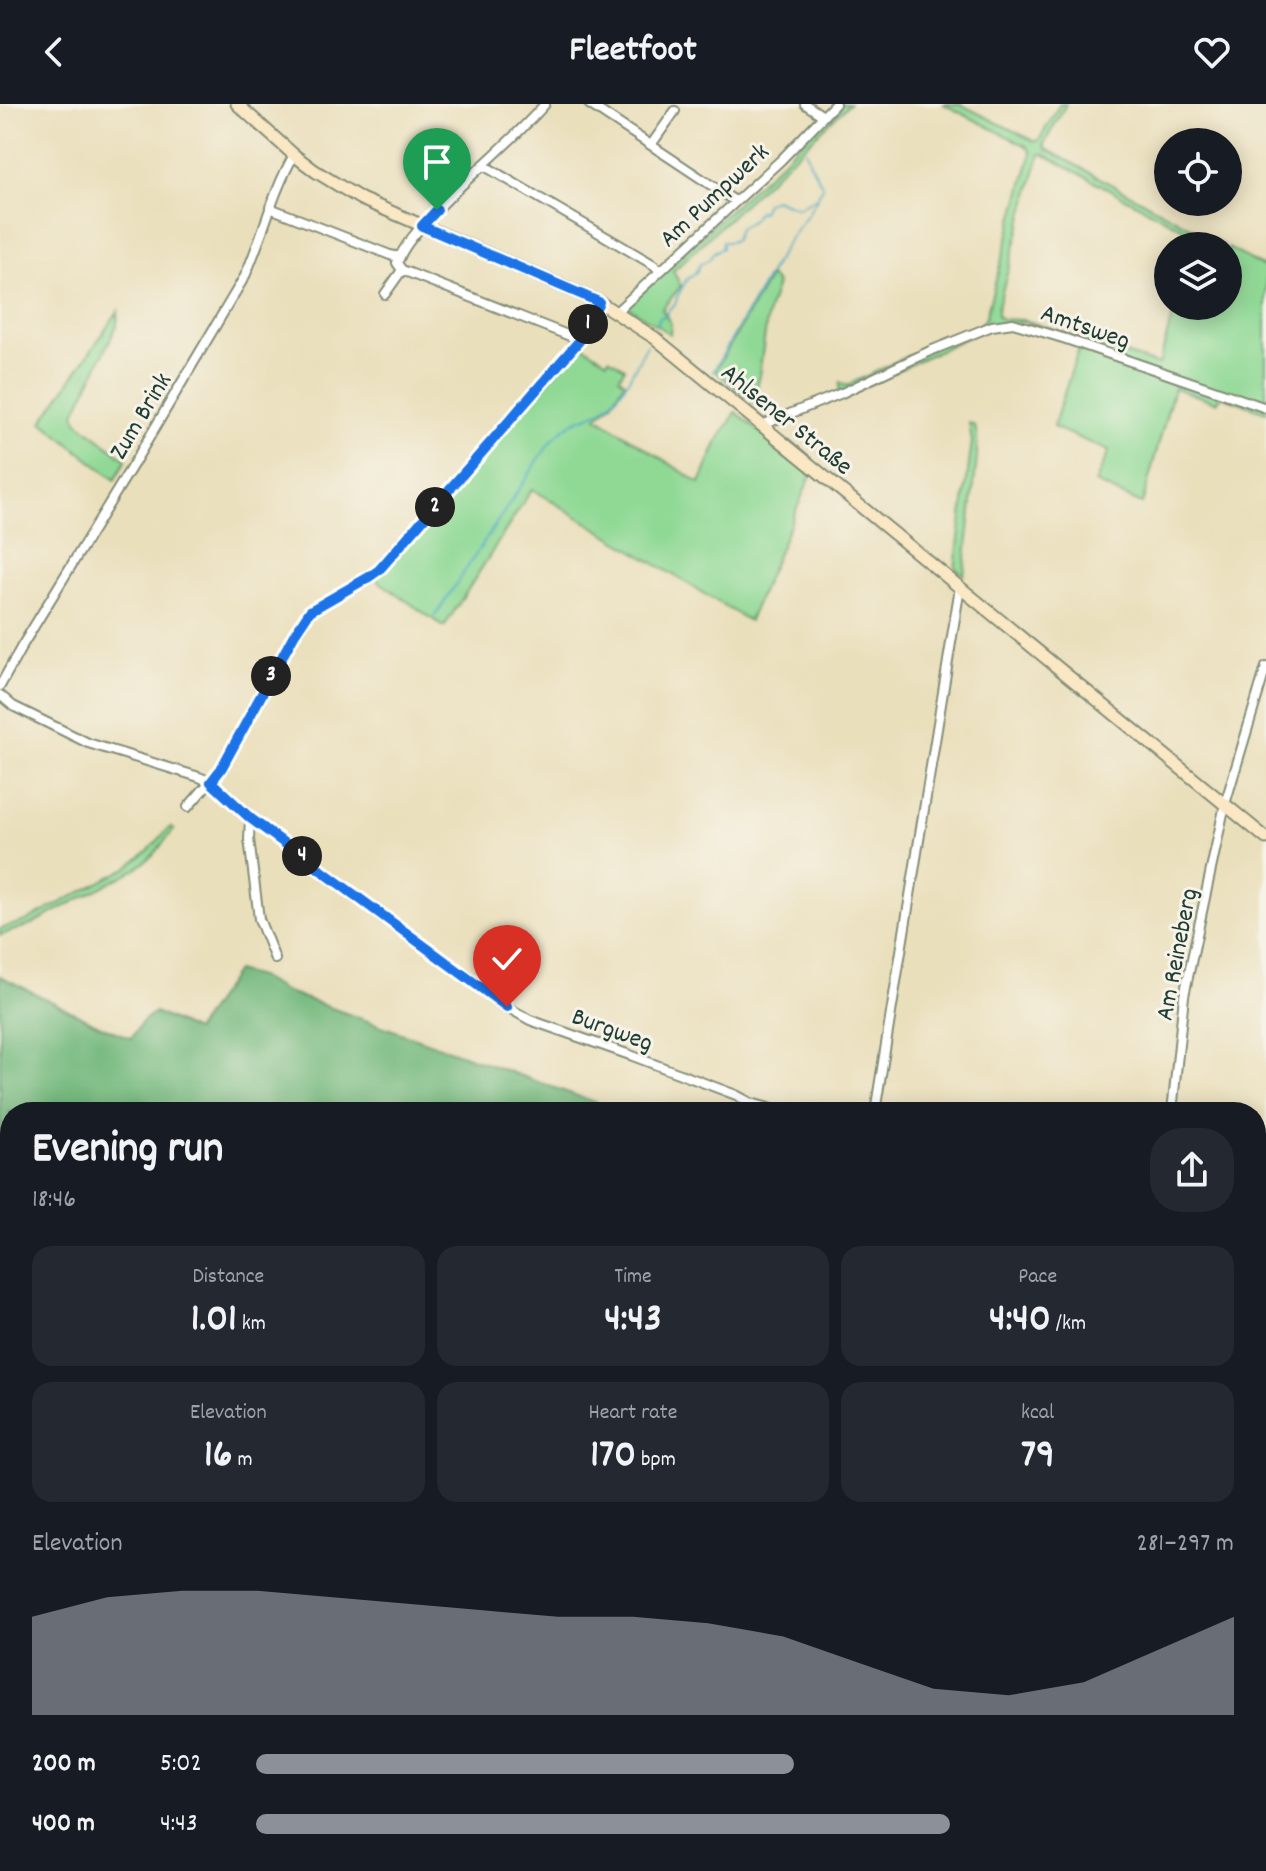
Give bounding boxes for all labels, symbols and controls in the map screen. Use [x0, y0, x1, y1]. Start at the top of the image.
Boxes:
text: Fleetfoot [569, 26, 697, 78]
icon: back [32, 30, 76, 74]
icon: heart [1190, 30, 1234, 74]
pin [403, 128, 471, 210]
map controls [1154, 128, 1242, 320]
button: locate [1154, 128, 1242, 216]
street label: Am Pumpwerk [652, 136, 779, 258]
icon: arrive [415, 140, 459, 184]
button: layers [1154, 232, 1242, 320]
street label: Amtsweg [1035, 296, 1134, 361]
pin: 1 [568, 304, 608, 344]
text: 1 [586, 308, 590, 339]
street label: Ahlsener Straße [712, 356, 860, 486]
street label: Zum Brink [101, 366, 183, 467]
pin: 2 [415, 487, 455, 527]
text: 2 [430, 491, 440, 522]
pin: 3 [251, 656, 291, 696]
text: 3 [266, 660, 276, 691]
pin: 4 [282, 836, 322, 876]
text: 4 [297, 840, 307, 871]
street label: Am Reineberg [1147, 885, 1209, 1024]
pin [473, 925, 541, 1007]
icon: check [485, 937, 529, 981]
street label: Burgweg [566, 1000, 658, 1063]
text: Evening run [32, 1120, 223, 1183]
button: share [1150, 1128, 1234, 1212]
text: 18:46 [32, 1182, 76, 1219]
text: Distance [192, 1262, 264, 1293]
text: Time [614, 1262, 652, 1293]
text: Pace [1018, 1262, 1057, 1293]
text: 1.01 [191, 1293, 237, 1350]
text: 4:43 [604, 1293, 662, 1350]
text: 4:40 [989, 1293, 1051, 1350]
text: km [237, 1309, 266, 1340]
text: /km [1051, 1309, 1086, 1340]
text: Elevation [190, 1398, 267, 1429]
text: Heart rate [589, 1398, 677, 1429]
text: kcal [1021, 1398, 1054, 1429]
text: 16 [204, 1429, 232, 1486]
text: 170 [590, 1429, 636, 1486]
text: 79 [1021, 1429, 1054, 1486]
text: m [232, 1445, 253, 1476]
text: bpm [636, 1445, 676, 1476]
text: Elevation [32, 1526, 122, 1563]
text: 281–297 m [1137, 1526, 1234, 1563]
text: 200 m [32, 1746, 96, 1783]
text: 5:02 [160, 1746, 202, 1783]
text: 400 m [32, 1806, 95, 1843]
text: 4:43 [160, 1806, 197, 1843]

